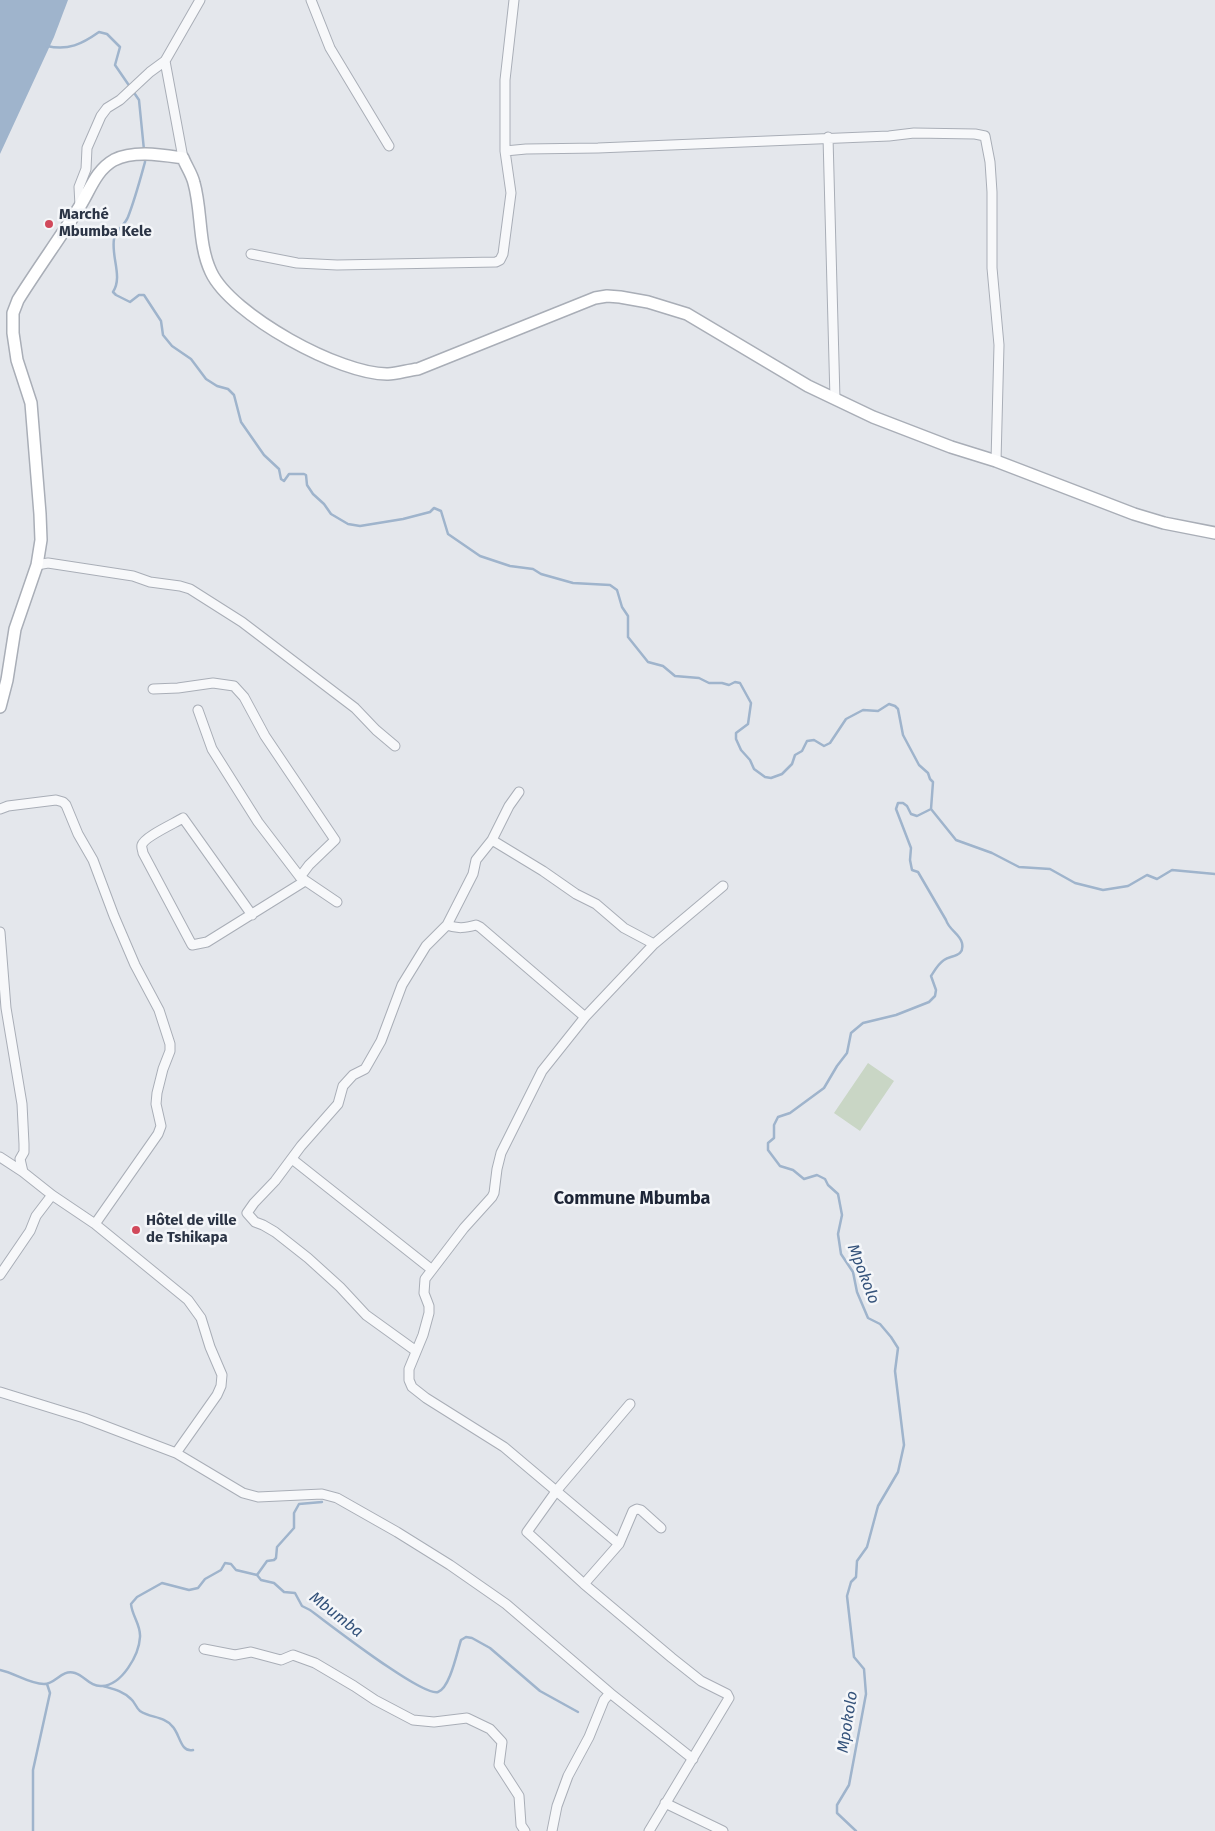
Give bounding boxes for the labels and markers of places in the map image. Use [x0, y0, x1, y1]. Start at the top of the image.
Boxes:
place label: Marché Mbumba Kele [59, 206, 152, 241]
marker: Marché Mbumba Kele [43, 218, 55, 230]
place label: Hôtel de ville de Tshikapa [146, 1212, 236, 1247]
marker: Hôtel de ville de Tshikapa [130, 1224, 142, 1236]

